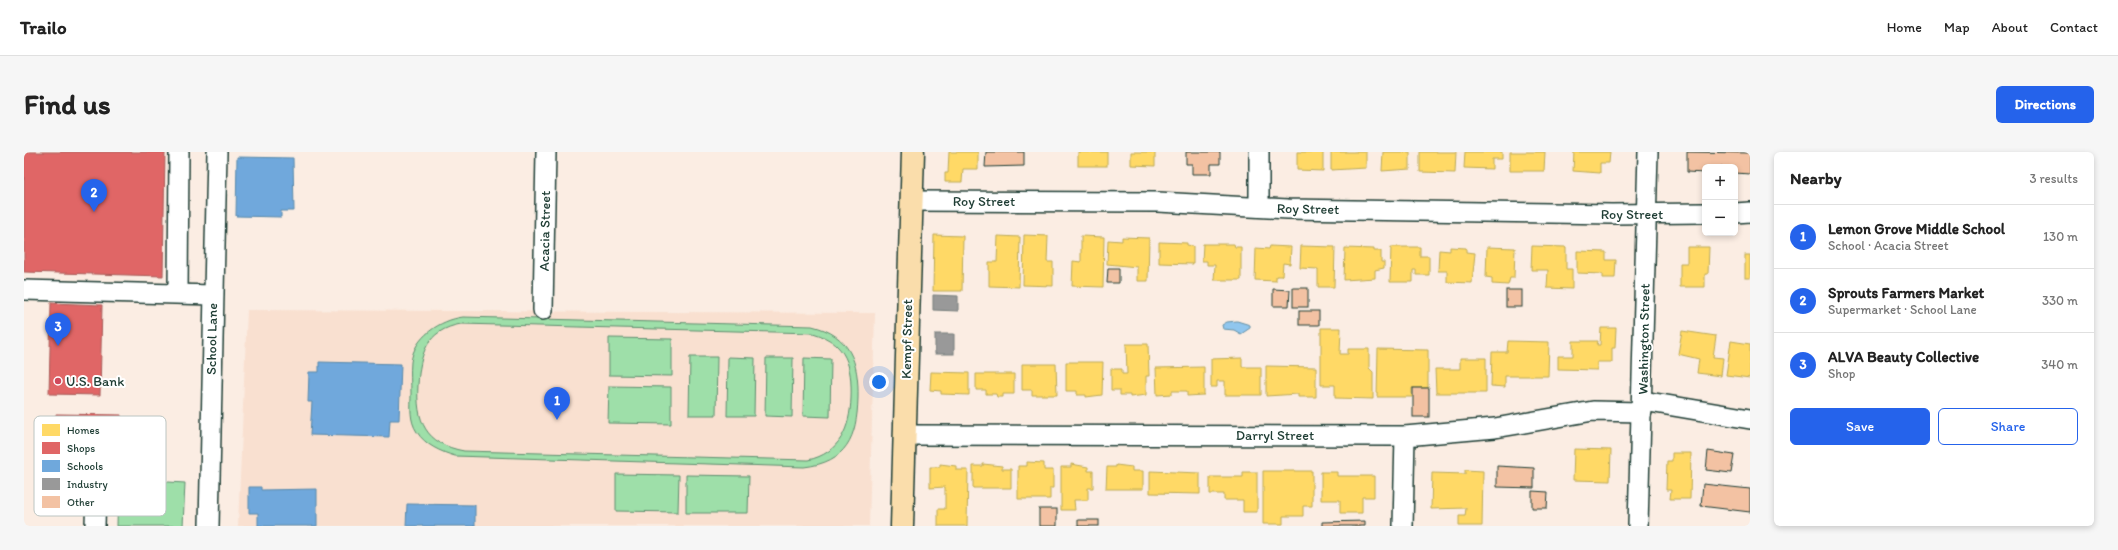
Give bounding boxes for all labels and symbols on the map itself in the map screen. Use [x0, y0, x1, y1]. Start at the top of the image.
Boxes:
pin: 2 [81, 179, 107, 212]
street label: Acacia Street [536, 191, 554, 271]
street label: Roy Street [953, 193, 1015, 210]
street label: Roy Street [1277, 200, 1339, 218]
street label: Roy Street [1601, 206, 1663, 223]
street label: Washington Street [1635, 283, 1653, 395]
street label: Kempf Street [898, 299, 916, 379]
street label: School Lane [203, 303, 221, 375]
pin: 3 [45, 313, 71, 346]
your location [869, 372, 889, 392]
place label: U.S. Bank [66, 373, 124, 390]
marker: U.S. Bank [53, 376, 63, 386]
pin: 1 [544, 387, 570, 420]
legend [34, 416, 166, 516]
text: Homes [67, 424, 100, 437]
street label: Darryl Street [1236, 427, 1314, 444]
text: Shops [67, 442, 95, 455]
text: Schools [67, 460, 103, 473]
text: Industry [67, 478, 109, 491]
text: Other [67, 496, 95, 509]

